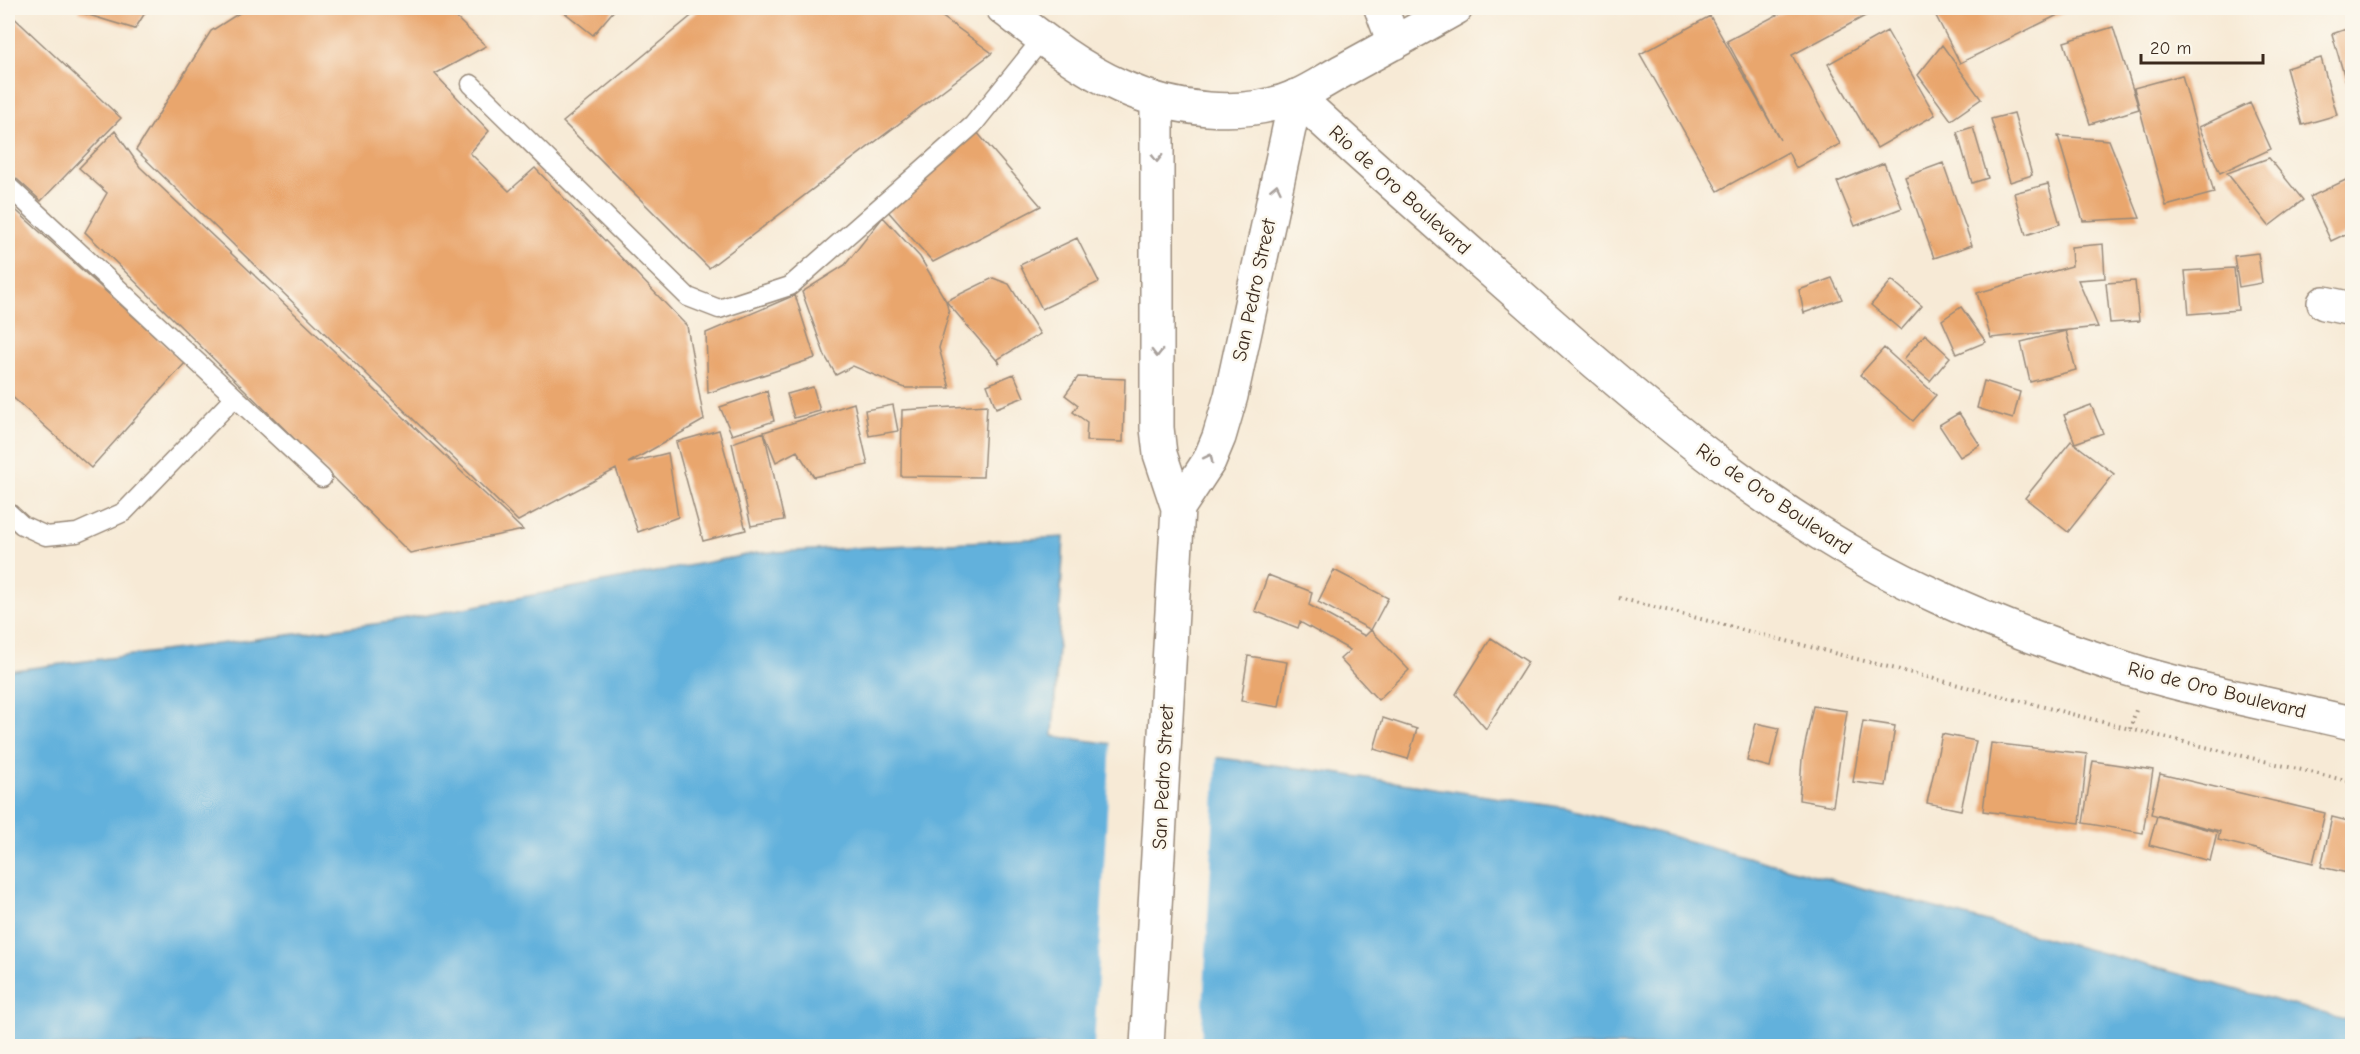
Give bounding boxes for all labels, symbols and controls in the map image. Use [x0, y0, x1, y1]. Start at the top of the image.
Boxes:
scale bar [2141, 27, 2262, 65]
text: 20 m [2150, 38, 2191, 59]
street label: Rio de Oro Boulevard [1324, 120, 1476, 260]
one-way arrow [1151, 154, 1163, 163]
one-way arrow [1269, 183, 1282, 193]
street label: San Pedro Street [1228, 215, 1281, 363]
one-way arrow [1151, 349, 1163, 358]
street label: Rio de Oro Boulevard [1692, 438, 1856, 560]
one-way arrow [1202, 454, 1214, 465]
street label: Rio de Oro Boulevard [2126, 657, 2308, 723]
street label: San Pedro Street [1148, 703, 1178, 850]

